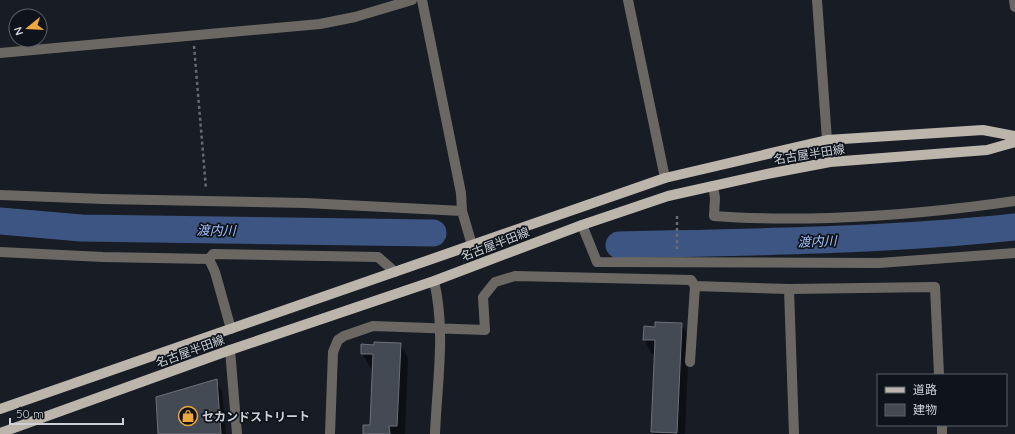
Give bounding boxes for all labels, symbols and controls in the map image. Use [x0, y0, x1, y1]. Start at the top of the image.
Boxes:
north arrow [8, 8, 48, 48]
text: N [11, 25, 26, 37]
street label: 名古屋半田線 [772, 141, 846, 167]
water label: 渡内川 [196, 222, 238, 238]
street label: 名古屋半田線 [459, 224, 531, 264]
water label: 渡内川 [797, 232, 839, 250]
street label: 名古屋半田線 [154, 332, 226, 370]
legend [877, 374, 1007, 426]
text: 道路 [913, 382, 937, 397]
scale bar [10, 400, 123, 426]
text: 建物 [913, 402, 937, 417]
shop icon: セカンドストリート [177, 405, 199, 427]
text: 50 m [16, 406, 44, 421]
place label: セカンドストリート [202, 409, 310, 424]

